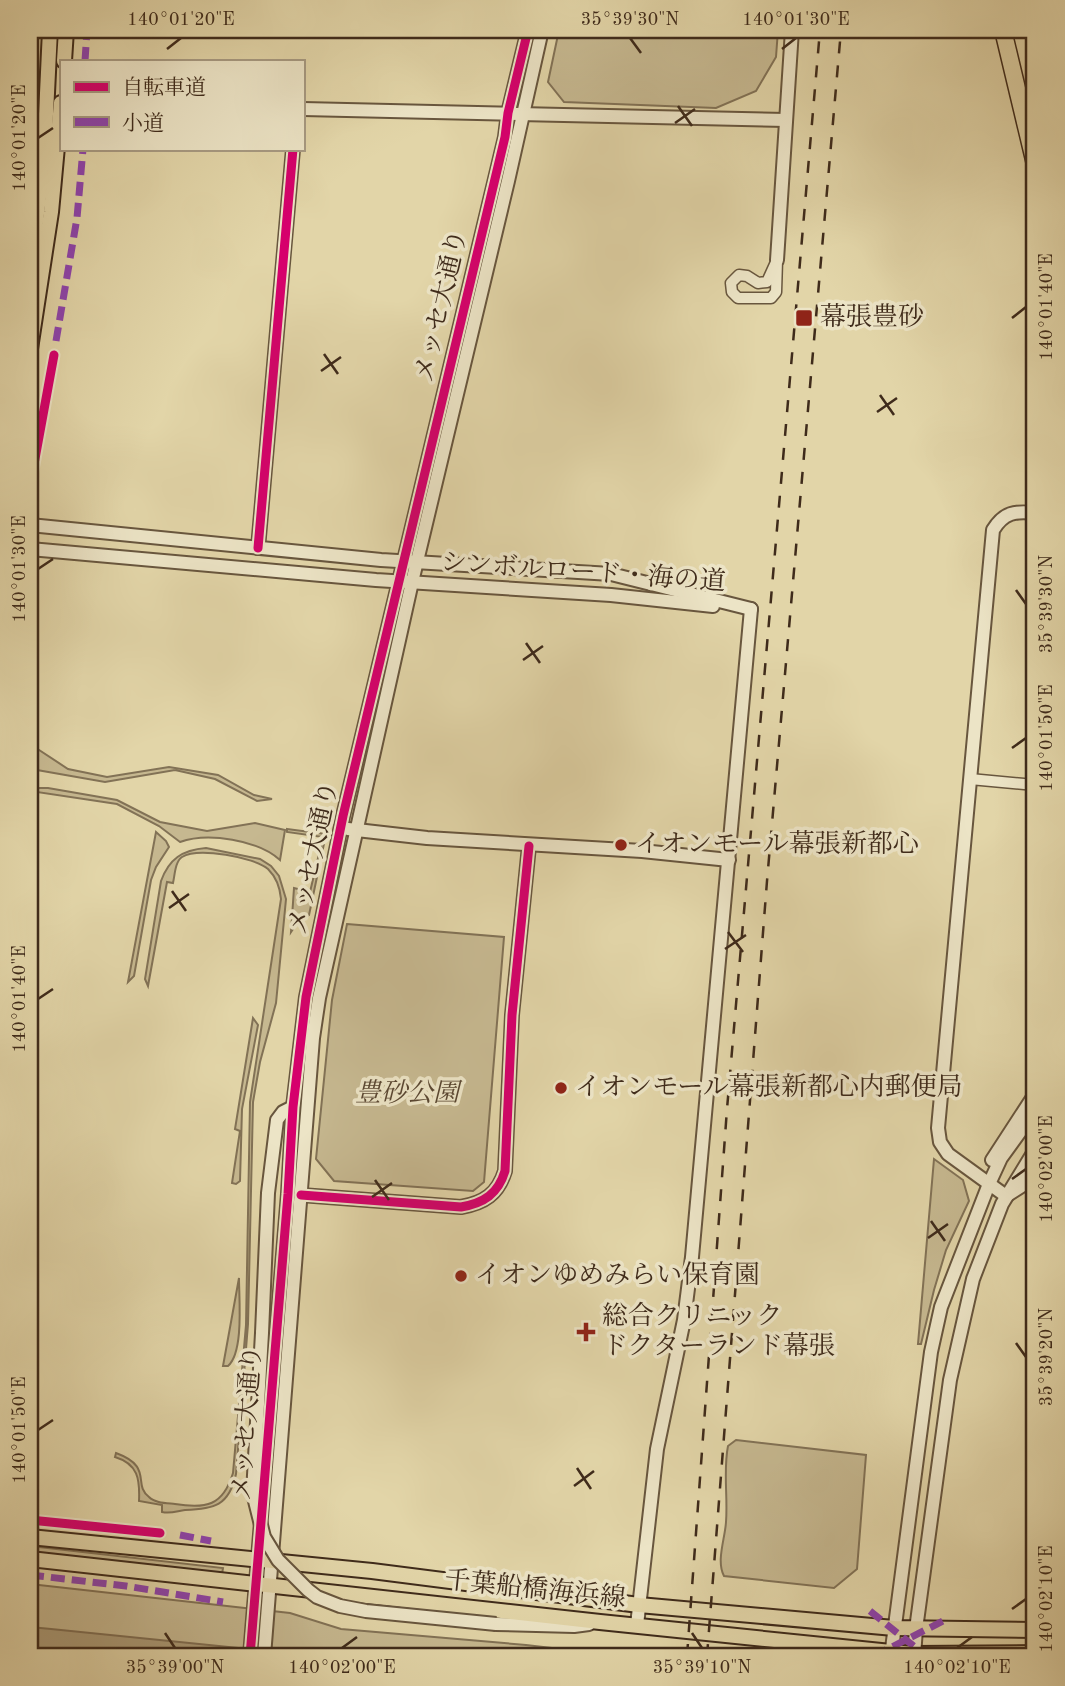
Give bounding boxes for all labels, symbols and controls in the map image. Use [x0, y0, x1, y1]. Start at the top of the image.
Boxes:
text: 140°01'20"E [127, 11, 235, 29]
text: 35°39'30"N [581, 11, 679, 29]
text: 140°01'30"E [742, 11, 850, 29]
legend [60, 60, 304, 150]
text: 自転車道 [122, 76, 206, 99]
text: 140°01'20"E [11, 84, 29, 192]
text: 小道 [122, 112, 164, 135]
street label: メッセ大通り [410, 227, 472, 385]
text: 140°01'40"E [1038, 253, 1056, 361]
place label: 幕張豊砂 [820, 302, 924, 331]
marker: 幕張豊砂 [794, 308, 814, 328]
text: 140°01'30"E [11, 515, 29, 623]
street label: シンボルロード・海の道 [440, 548, 726, 596]
text: 35°39'30"N [1038, 555, 1056, 653]
text: 140°01'50"E [1038, 684, 1056, 792]
street label: メッセ大通り [283, 779, 343, 937]
place label: イオンモール幕張新都心 [635, 829, 919, 858]
marker: イオンモール幕張新都心 [613, 837, 629, 853]
text: 140°01'40"E [11, 945, 29, 1053]
place label: イオンモール幕張新都心内郵便局 [575, 1072, 963, 1101]
park label: 豊砂公園 [355, 1079, 463, 1107]
marker: イオンモール幕張新都心内郵便局 [553, 1080, 569, 1096]
text: 140°02'00"E [1038, 1115, 1056, 1223]
place label: イオンゆめみらい保育園 [475, 1261, 760, 1289]
marker: イオンゆめみらい保育園 [453, 1268, 469, 1284]
place label: 総合クリニック ドクターランド幕張 [602, 1301, 835, 1360]
text: 35°39'20"N [1038, 1308, 1056, 1406]
marker: 総合クリニック ドクターランド幕張 [576, 1322, 596, 1342]
street label: メッセ大通り [228, 1344, 266, 1502]
text: 140°01'50"E [11, 1376, 29, 1484]
text: 140°02'10"E [1038, 1545, 1056, 1653]
street label: 千葉船橋海浜線 [443, 1566, 627, 1612]
text: 35°39'00"N [126, 1659, 224, 1677]
text: 140°02'00"E [288, 1659, 396, 1677]
text: 35°39'10"N [653, 1659, 751, 1677]
text: 140°02'10"E [903, 1659, 1011, 1677]

